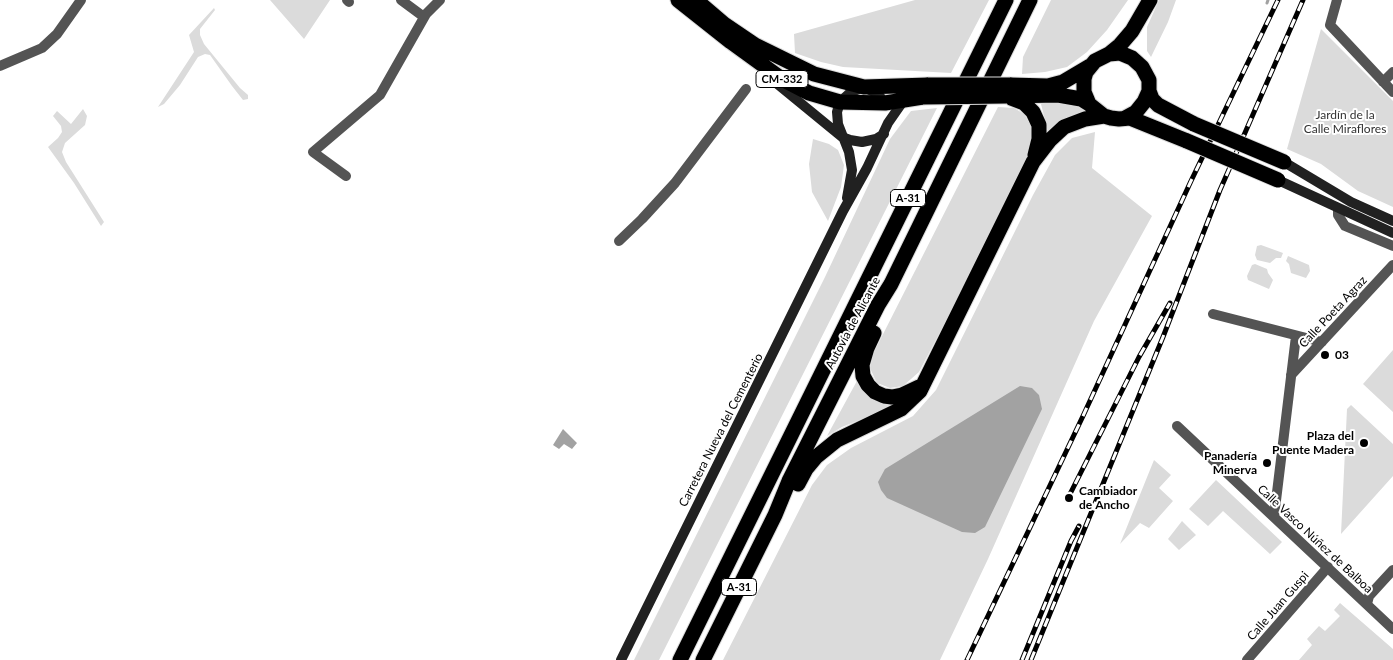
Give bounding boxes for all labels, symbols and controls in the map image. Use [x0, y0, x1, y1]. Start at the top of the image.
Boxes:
road number: CM-332 [756, 70, 808, 88]
park label: Jardín de la Calle Miraflores [1304, 108, 1386, 136]
road number: A-31 [890, 190, 926, 207]
street label: Calle Poeta Agraz [1296, 273, 1370, 351]
street label: Autovía de Alicante [823, 274, 883, 372]
place label: 03 [1335, 348, 1349, 362]
marker: 03 [1319, 349, 1331, 361]
street label: Carretera Nueva del Cementerio [676, 351, 766, 509]
place label: Plaza del Puente Madera [1272, 429, 1354, 457]
marker: Plaza del Puente Madera [1358, 437, 1370, 449]
place label: Panadería Minerva [1204, 449, 1257, 477]
marker: Panadería Minerva [1261, 457, 1273, 469]
street label: Calle Vasco Núñez de Balboa [1254, 482, 1376, 596]
place label: Cambiador de Ancho [1079, 484, 1137, 512]
marker: Cambiador de Ancho [1063, 492, 1075, 504]
street label: Calle Juan Guspi [1244, 569, 1312, 643]
road number: A-31 [722, 578, 756, 596]

